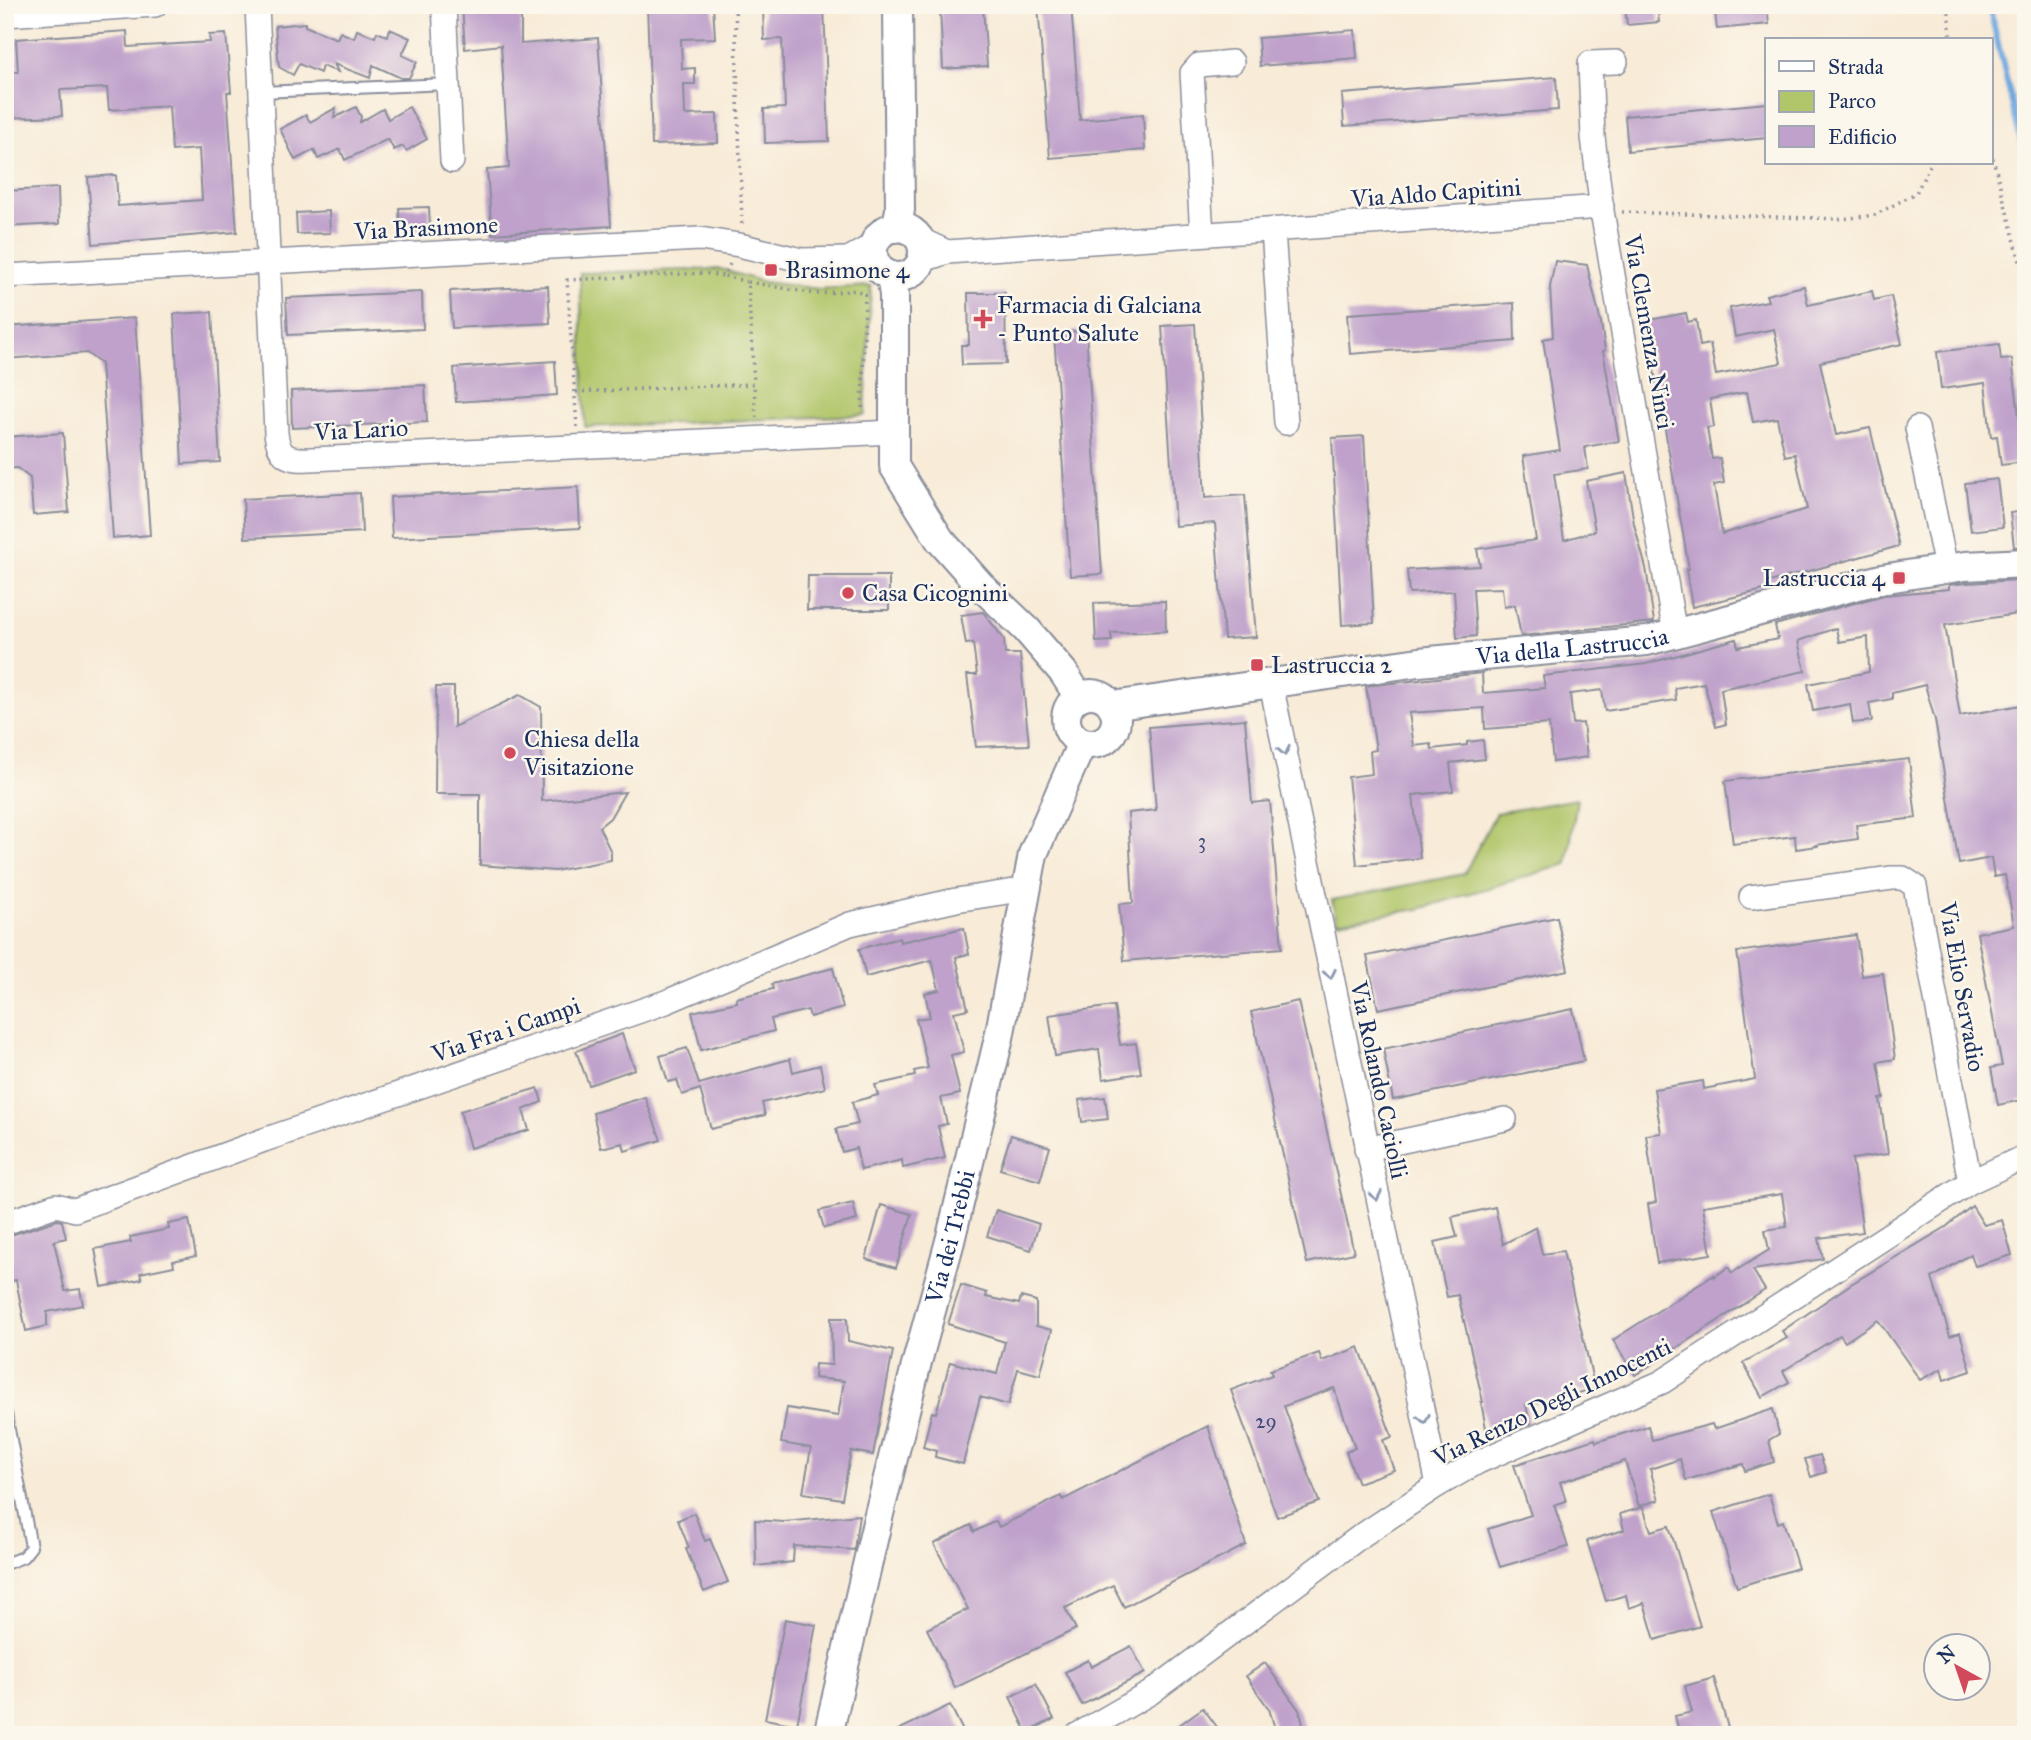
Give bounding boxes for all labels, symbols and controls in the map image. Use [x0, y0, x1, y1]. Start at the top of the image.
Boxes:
legend [1765, 38, 1993, 164]
text: Strada [1828, 54, 1884, 80]
text: Parco [1828, 88, 1876, 114]
text: Edificio [1828, 124, 1897, 150]
street label: Via Aldo Capitini [1349, 172, 1522, 214]
street label: Via Brasimone [352, 209, 499, 247]
street label: Via Clemenza Ninci [1617, 231, 1681, 432]
place label: Brasimone 4 [785, 255, 910, 285]
marker: Brasimone 4 [763, 262, 779, 278]
place label: Farmacia di Galciana - Punto Salute [997, 290, 1202, 348]
marker: Farmacia di Galciana - Punto Salute [975, 311, 991, 327]
street label: Via Lario [312, 413, 409, 447]
place label: Lastruccia 4 [1762, 563, 1886, 593]
marker: Lastruccia 4 [1891, 570, 1907, 586]
place label: Casa Cicognini [862, 578, 1009, 608]
marker: Casa Cicognini [840, 585, 856, 601]
street label: Via della Lastruccia [1474, 621, 1672, 672]
place label: Lastruccia 2 [1271, 650, 1392, 680]
marker: Lastruccia 2 [1249, 657, 1265, 673]
place label: Chiesa della Visitazione [523, 724, 640, 782]
marker: Chiesa della Visitazione [502, 745, 518, 761]
one-way arrow [1276, 745, 1291, 757]
house number: 3 [1198, 828, 1206, 854]
street label: Via Elio Servadio [1932, 899, 1992, 1074]
one-way arrow [1322, 968, 1337, 980]
street label: Via Rolando Caciolli [1343, 977, 1415, 1182]
street label: Via Fra i Campi [427, 990, 585, 1070]
street label: Via dei Trebbi [918, 1167, 982, 1308]
one-way arrow [1368, 1190, 1383, 1202]
street label: Via Renzo Degli Innocenti [1427, 1331, 1677, 1473]
house number: 29 [1255, 1408, 1277, 1434]
one-way arrow [1416, 1413, 1430, 1425]
north arrow [1923, 1632, 1993, 1702]
text: N [1933, 1640, 1960, 1668]

